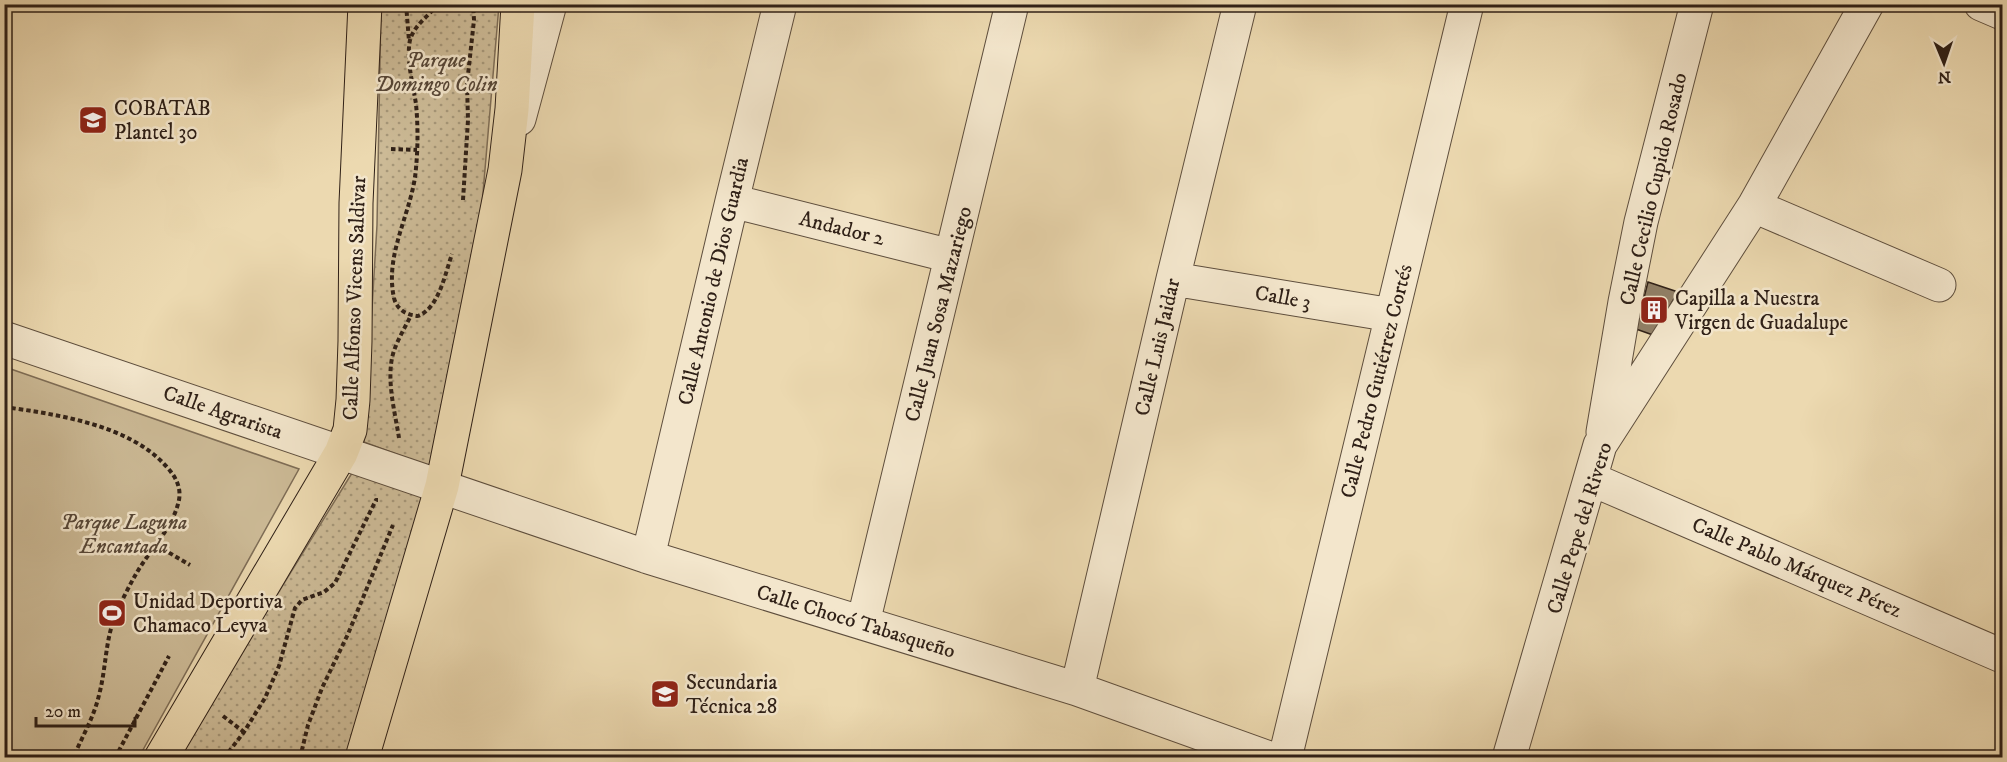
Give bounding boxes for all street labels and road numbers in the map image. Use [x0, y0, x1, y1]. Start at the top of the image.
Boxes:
street label: Calle Cecilio Cupido Rosado [1615, 70, 1693, 308]
street label: Calle Antonio de Dios Guardia [673, 155, 755, 408]
street label: Calle Alfonso Vicens Saldivar [338, 175, 372, 421]
street label: Calle Juan Sosa Mazariego [900, 204, 978, 425]
street label: Andador 2 [796, 206, 888, 252]
street label: Calle Pedro Gutiérrez Cortés [1335, 262, 1419, 501]
street label: Calle Luis Jaidar [1130, 276, 1186, 419]
street label: Calle 3 [1253, 280, 1313, 316]
street label: Calle Agrarista [159, 380, 286, 446]
street label: Calle Pepe del Rivero [1541, 439, 1618, 617]
street label: Calle Pablo Márquez Pérez [1688, 512, 1905, 624]
street label: Calle Chocó Tabasqueño [753, 579, 958, 665]

